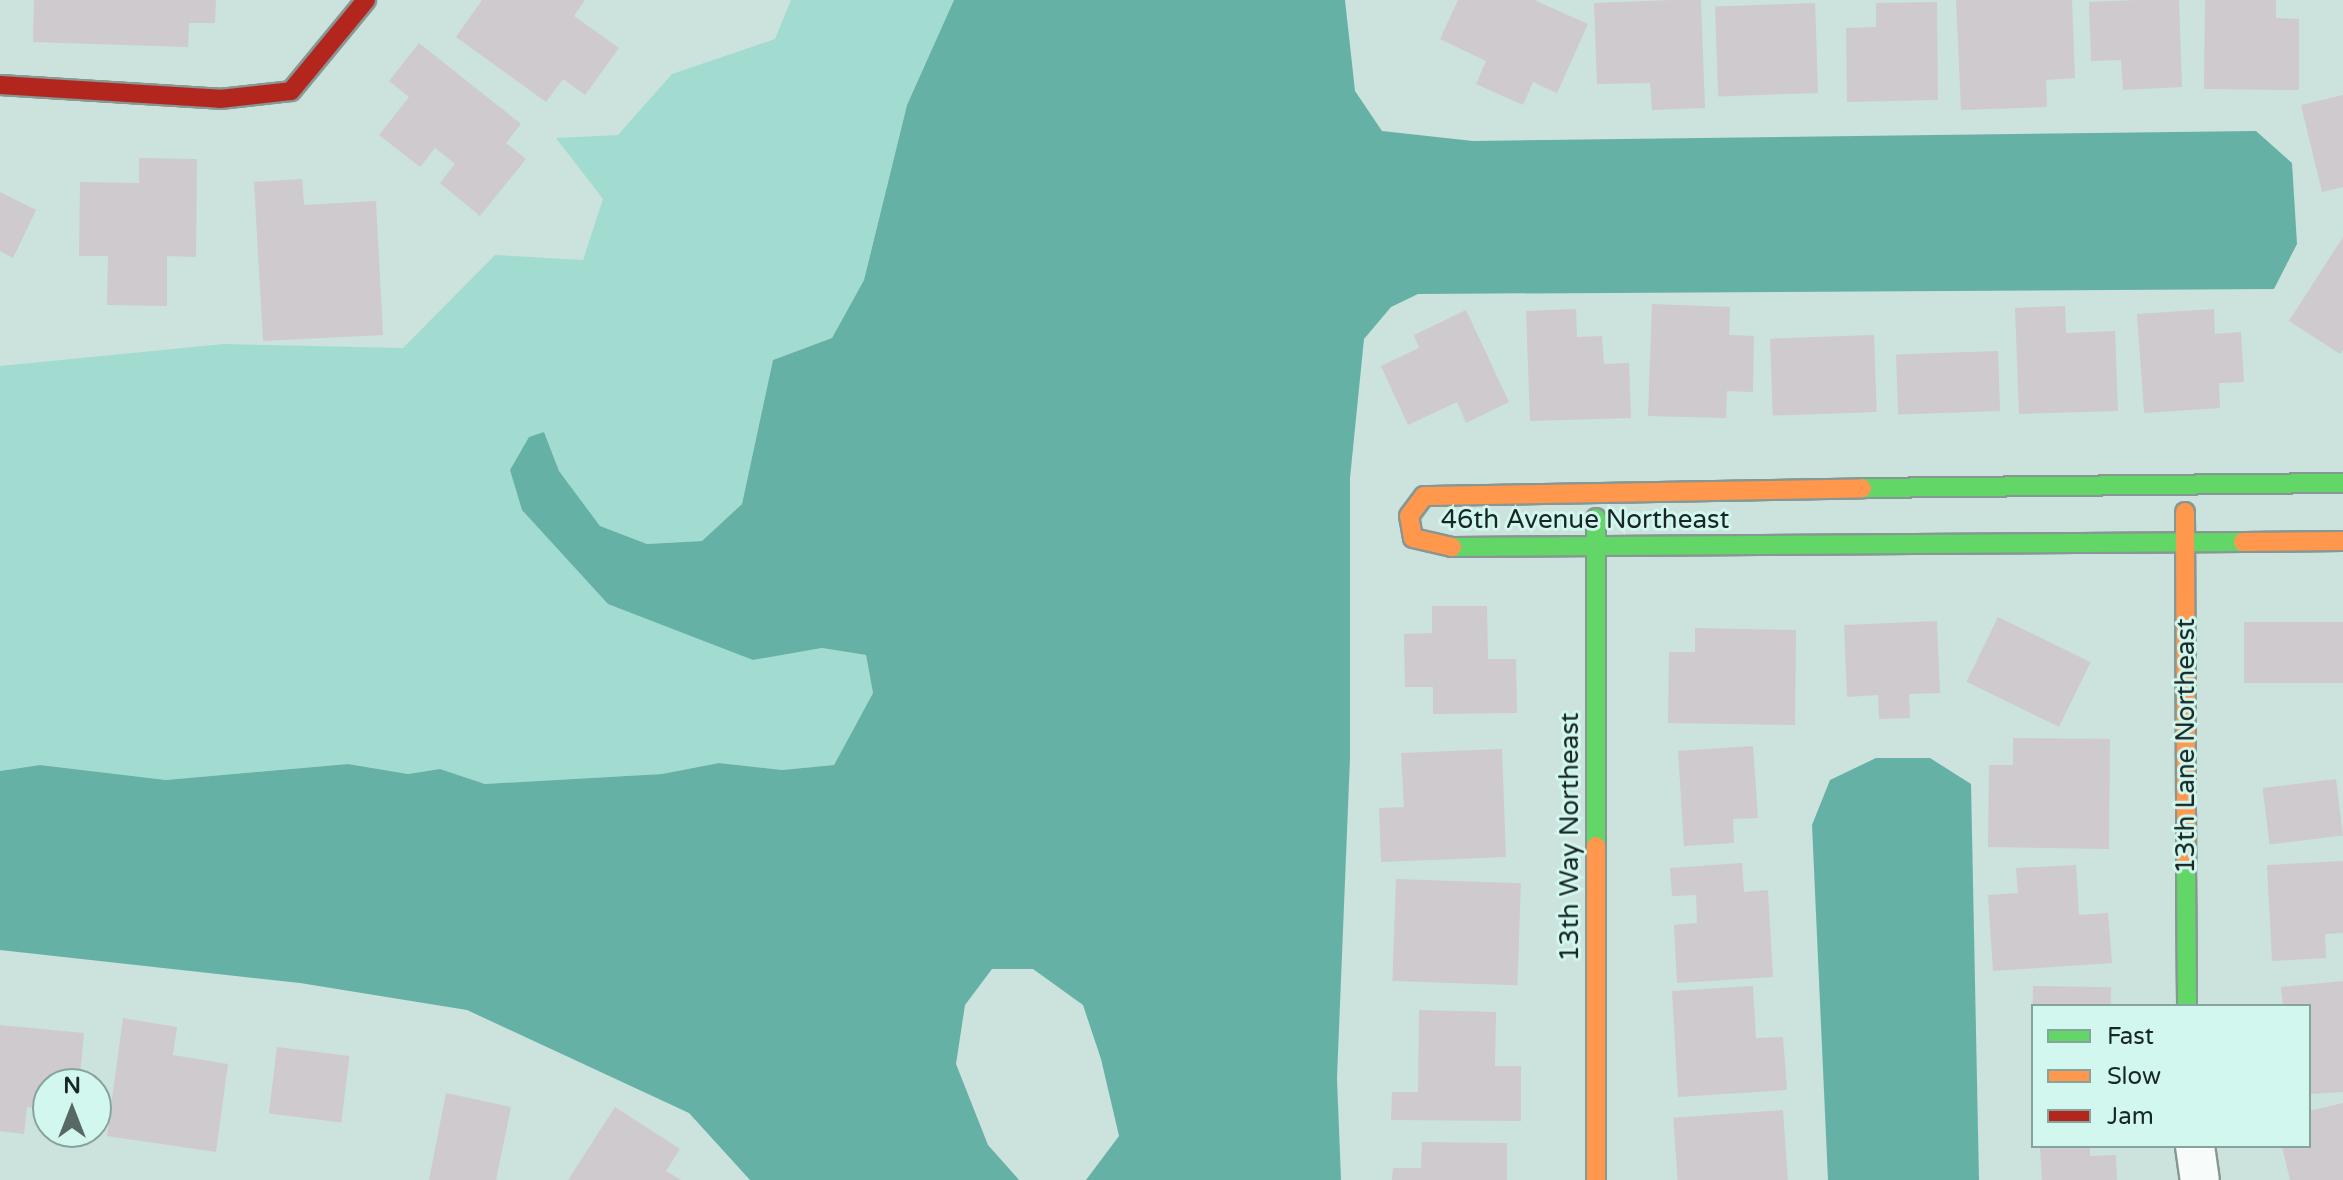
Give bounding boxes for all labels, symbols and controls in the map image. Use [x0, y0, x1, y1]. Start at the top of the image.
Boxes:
street label: 46th Avenue Northeast [1441, 504, 1729, 536]
street label: 13th Lane Northeast [2170, 618, 2202, 874]
street label: 13th Way Northeast [1554, 712, 1586, 962]
legend [2031, 1004, 2311, 1148]
text: Fast [2107, 1022, 2154, 1051]
text: Slow [2107, 1062, 2161, 1091]
north arrow [32, 1068, 112, 1148]
text: N [63, 1073, 81, 1099]
text: Jam [2107, 1102, 2154, 1131]

